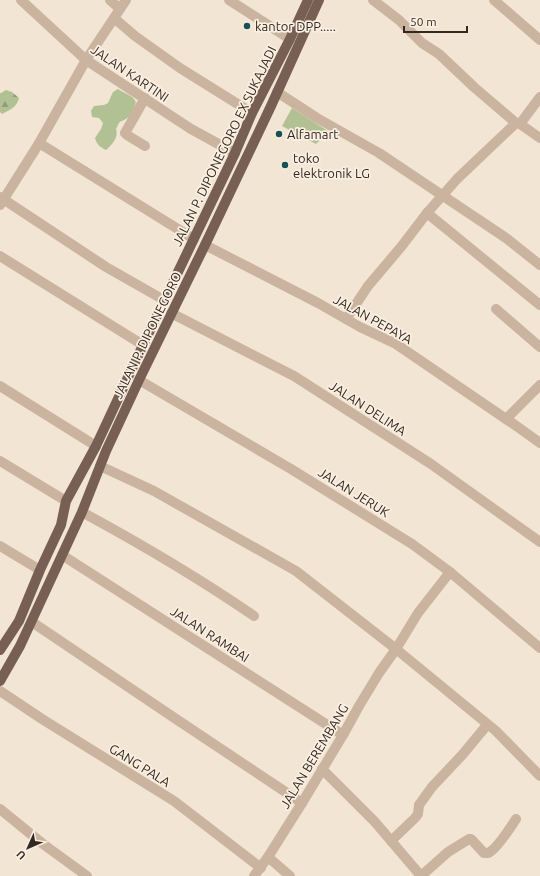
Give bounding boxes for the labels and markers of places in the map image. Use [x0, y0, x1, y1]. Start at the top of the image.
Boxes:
place label: kantor DPP..... [255, 19, 336, 33]
marker: kantor DPP..... [242, 21, 252, 31]
place label: Alfamart [287, 127, 338, 141]
marker: Alfamart [274, 129, 284, 139]
place label: toko elektronik LG [293, 151, 370, 180]
marker: toko elektronik LG [280, 160, 290, 170]

